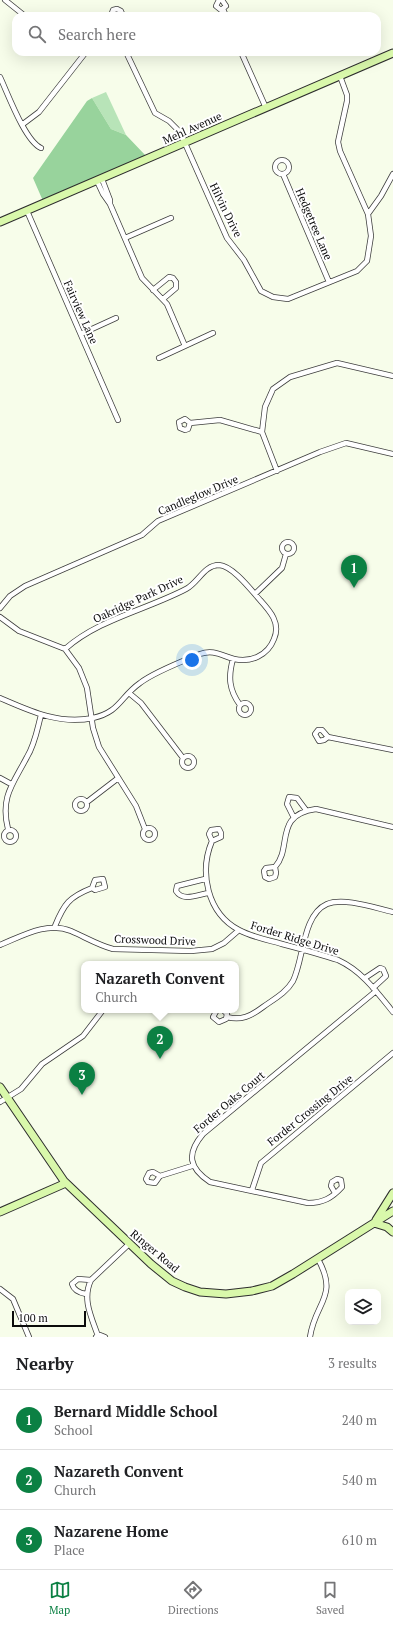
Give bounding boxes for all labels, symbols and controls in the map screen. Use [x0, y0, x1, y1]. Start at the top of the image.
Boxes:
search box [12, 12, 381, 56]
icon: search [26, 23, 48, 45]
text: Search here [58, 24, 136, 44]
street label: Mehl Avenue [160, 109, 224, 147]
street label: Hilvin Drive [207, 180, 245, 240]
street label: Hedgetree Lane [293, 186, 336, 262]
street label: Fairview Lane [61, 278, 101, 346]
street label: Candleglow Drive [156, 472, 241, 518]
pin: 1 [341, 555, 367, 588]
street label: Oakridge Park Drive [91, 572, 186, 626]
your location [182, 650, 202, 670]
street label: Forder Ridge Drive [249, 918, 341, 958]
street label: Crosswood Drive [114, 932, 197, 948]
popup [81, 961, 239, 1013]
text: Nazareth Convent [95, 968, 225, 988]
text: Church [95, 988, 137, 1006]
pin: 2 [147, 1026, 173, 1059]
pin: 3 [69, 1062, 95, 1095]
street label: Forder Oaks Court [190, 1068, 268, 1136]
street label: Forder Crossing Drive [264, 1071, 356, 1149]
street label: Ringer Road [128, 1226, 182, 1276]
map controls [345, 1289, 381, 1325]
button: layers [345, 1289, 381, 1325]
scale bar [12, 1309, 86, 1328]
text: 100 m [18, 1311, 48, 1325]
text: Nearby [16, 1352, 74, 1375]
text: 3 results [328, 1354, 377, 1372]
text: Bernard Middle School [54, 1401, 218, 1421]
text: 1 [25, 1411, 33, 1429]
text: 240 m [342, 1411, 377, 1429]
text: School [54, 1421, 93, 1439]
text: Nazareth Convent [54, 1461, 184, 1481]
text: 2 [25, 1471, 33, 1489]
text: 540 m [342, 1471, 377, 1489]
text: Church [54, 1481, 96, 1499]
text: Nazarene Home [54, 1521, 168, 1541]
text: 3 [25, 1531, 33, 1549]
text: 610 m [342, 1531, 377, 1549]
text: Place [54, 1541, 85, 1559]
tab: Map [49, 1579, 71, 1617]
tab: Directions [168, 1579, 219, 1617]
tab: Saved [316, 1579, 344, 1617]

